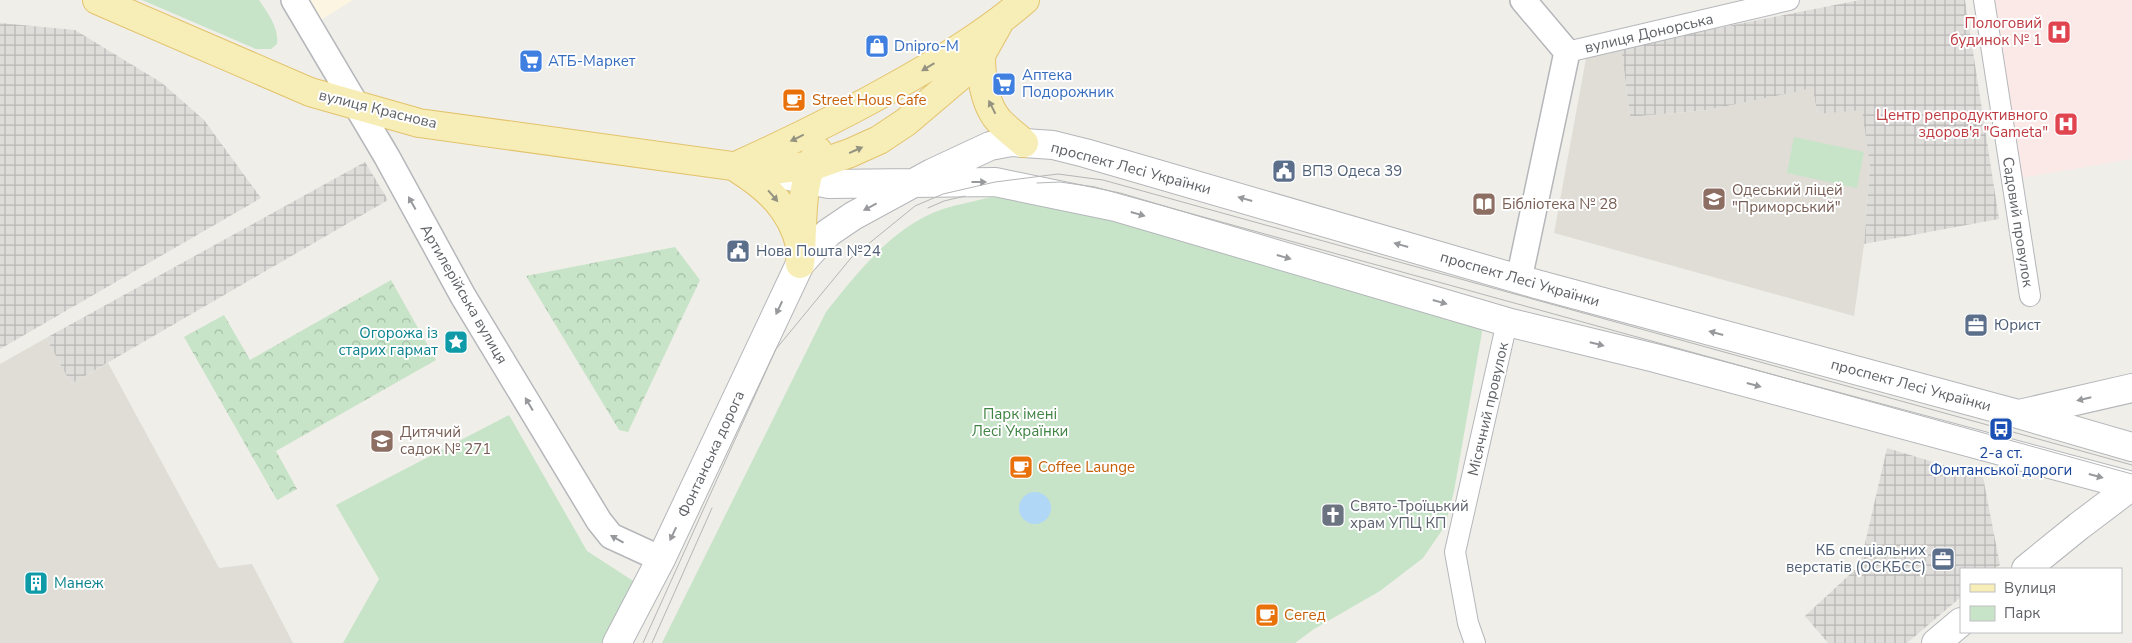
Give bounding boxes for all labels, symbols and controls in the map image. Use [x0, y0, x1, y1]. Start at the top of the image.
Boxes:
street label: вулиця Донорська [1583, 8, 1715, 58]
place label: Пологовий будинок № 1 [1950, 13, 2042, 50]
hospital icon: Пологовий будинок № 1 [2046, 19, 2072, 45]
shop icon: Dnipro-M [864, 33, 890, 59]
place label: Dnipro-M [894, 36, 959, 56]
supermarket icon: АТБ-Маркет [518, 48, 544, 74]
place label: АТБ-Маркет [548, 51, 636, 71]
one-way arrow [921, 63, 934, 72]
place label: Аптека Подорожник [1022, 65, 1114, 102]
supermarket icon: Аптека Подорожник [991, 71, 1017, 97]
street label: вулиця Краснова [317, 85, 439, 133]
cafe icon: Street Hous Cafe [781, 87, 807, 113]
place label: Street Hous Cafe [812, 90, 927, 110]
one-way arrow [988, 100, 996, 114]
place label: Центр репродуктивного здоров'я "Gameta" [1876, 105, 2048, 142]
hospital icon: Центр репродуктивного здоров'я "Gameta" [2053, 111, 2079, 137]
one-way arrow [790, 134, 804, 142]
street label: проспект Лесі Українки [1049, 137, 1213, 199]
one-way arrow [849, 146, 863, 154]
street label: Садовий провулок [1998, 155, 2038, 289]
public building icon: ВПЗ Одеса 39 [1271, 158, 1297, 184]
place label: ВПЗ Одеса 39 [1302, 161, 1402, 181]
one-way arrow [971, 178, 987, 186]
place label: Одеський ліцей "Приморський" [1732, 180, 1843, 217]
school or university icon: Одеський ліцей "Приморський" [1701, 186, 1727, 212]
one-way arrow [767, 189, 779, 201]
library icon: Бібліотека № 28 [1471, 191, 1497, 217]
one-way arrow [1238, 194, 1253, 202]
place label: Бібліотека № 28 [1502, 194, 1617, 214]
one-way arrow [408, 196, 417, 210]
one-way arrow [862, 203, 877, 211]
one-way arrow [1131, 210, 1146, 218]
street label: Артилерійська вулиця [416, 220, 512, 368]
public building icon: Нова Пошта №24 [725, 238, 751, 264]
one-way arrow [1394, 240, 1409, 248]
place label: Нова Пошта №24 [756, 241, 881, 261]
street label: проспект Лесі Українки [1438, 247, 1602, 311]
one-way arrow [1276, 253, 1291, 261]
one-way arrow [1432, 299, 1447, 307]
one-way arrow [775, 301, 783, 315]
office icon: Юрист [1963, 312, 1989, 338]
place label: Юрист [1994, 315, 2041, 335]
place label: Огорожа із старих гармат [338, 323, 438, 360]
one-way arrow [1709, 328, 1724, 336]
place icon: Огорожа із старих гармат [443, 329, 469, 355]
street label: Місячний провулок [1463, 340, 1513, 478]
one-way arrow [1589, 340, 1604, 348]
street label: проспект Лесі Українки [1829, 354, 1993, 416]
one-way arrow [1746, 381, 1761, 389]
street label: Фонтанська дорога [673, 387, 749, 521]
one-way arrow [2077, 395, 2092, 403]
one-way arrow [524, 398, 533, 411]
park label: Парк імені Лесі Українки [972, 404, 1068, 441]
bus stop icon: 2-а ст. Фонтанської дороги [1988, 416, 2014, 442]
place label: Дитячий садок № 271 [400, 422, 491, 459]
school or university icon: Дитячий садок № 271 [369, 428, 395, 454]
place label: 2-а ст. Фонтанської дороги [1930, 443, 2072, 480]
cafe icon: Coffee Launge [1008, 454, 1034, 480]
place label: Coffee Launge [1038, 457, 1135, 477]
one-way arrow [2088, 472, 2103, 480]
place label: Свято-Троїцький храм УПЦ КП [1350, 496, 1469, 533]
church icon: Свято-Троїцький храм УПЦ КП [1320, 502, 1346, 528]
one-way arrow [669, 527, 677, 541]
one-way arrow [610, 535, 624, 543]
place label: КБ спеціальних верстатів (ОСКБСС) [1786, 540, 1926, 577]
office icon: КБ спеціальних верстатів (ОСКБСС) [1930, 546, 1956, 572]
legend [1960, 568, 2122, 633]
building icon: Манеж [23, 570, 49, 596]
place label: Манеж [54, 573, 104, 593]
text: Вулиця [2004, 578, 2056, 598]
cafe icon: Сегед [1254, 602, 1280, 628]
text: Парк [2004, 603, 2040, 623]
place label: Сегед [1284, 605, 1326, 625]

